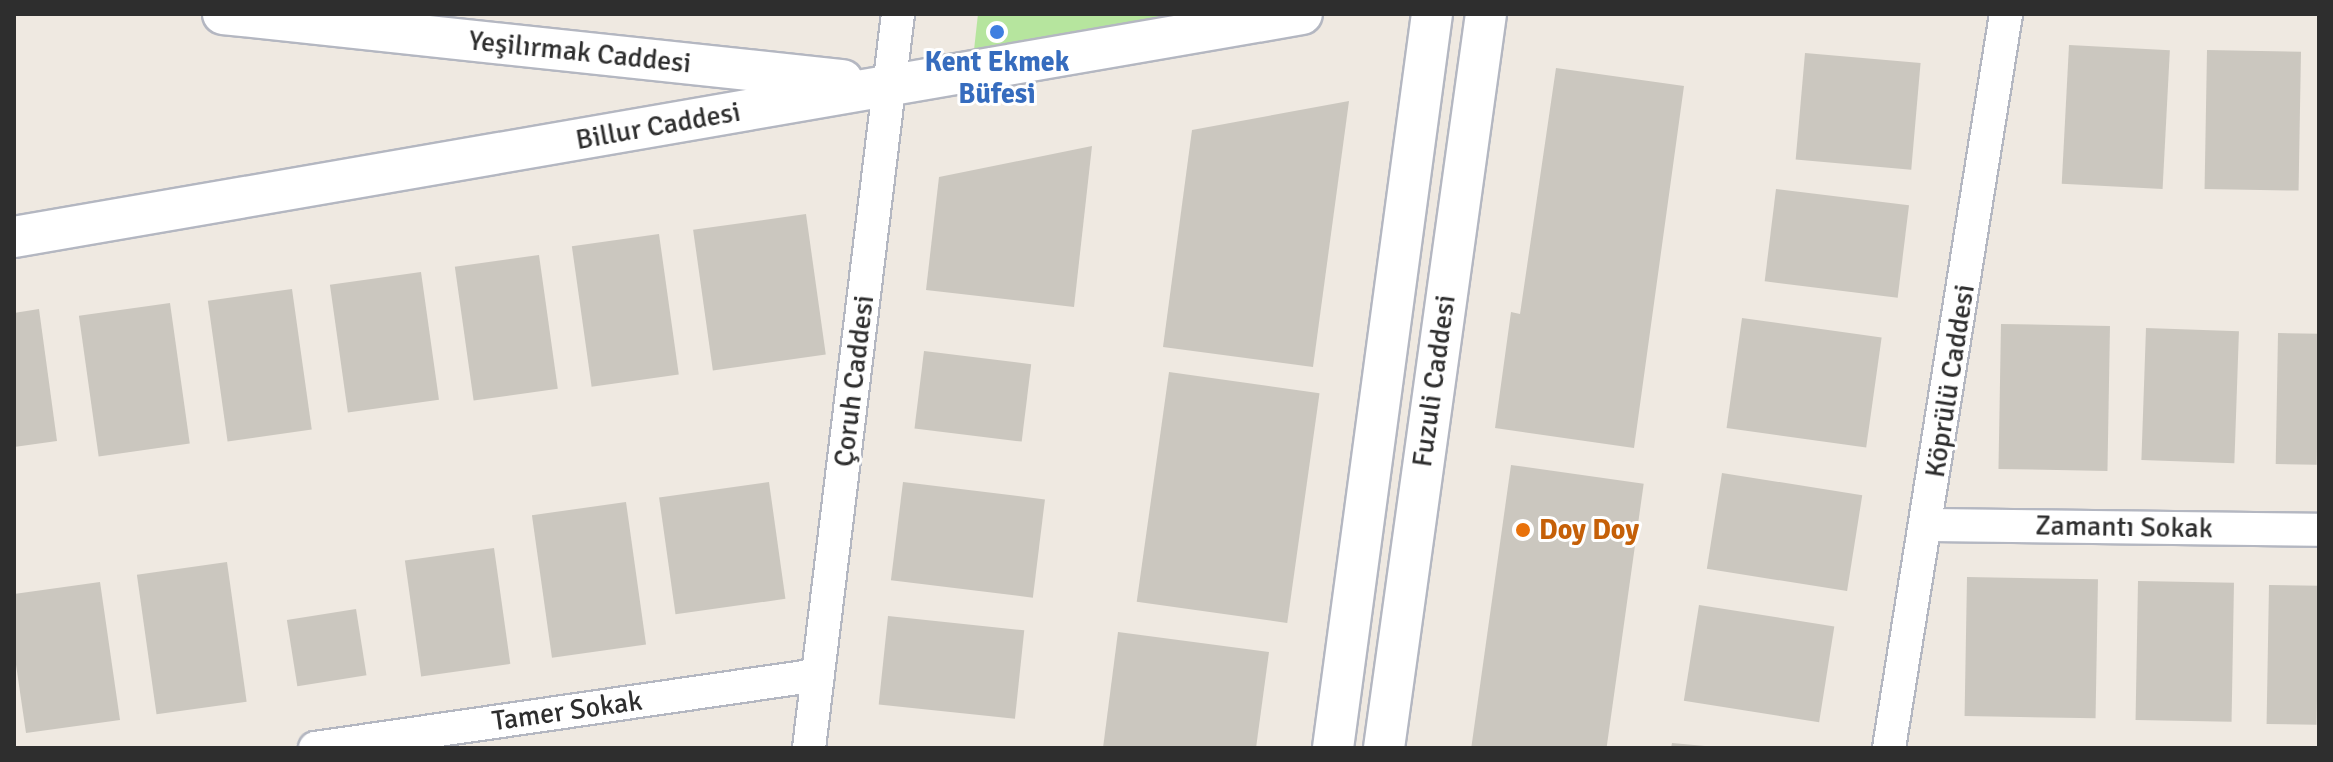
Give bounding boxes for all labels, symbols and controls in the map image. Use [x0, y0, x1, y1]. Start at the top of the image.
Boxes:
marker: Kent Ekmek Büfesi [988, 23, 1006, 41]
street label: Yeşilırmak Caddesi [467, 24, 693, 80]
place label: Kent Ekmek Büfesi [925, 45, 1069, 111]
street label: Billur Caddesi [573, 95, 743, 157]
street label: Köprülü Caddesi [1918, 282, 1982, 480]
street label: Çoruh Caddesi [827, 293, 881, 469]
street label: Fuzuli Caddesi [1405, 293, 1463, 469]
street label: Zamantı Sokak [2035, 509, 2213, 545]
place label: Doy Doy [1539, 513, 1639, 547]
marker: Doy Doy [1514, 521, 1532, 539]
street label: Tamer Sokak [490, 684, 644, 738]

